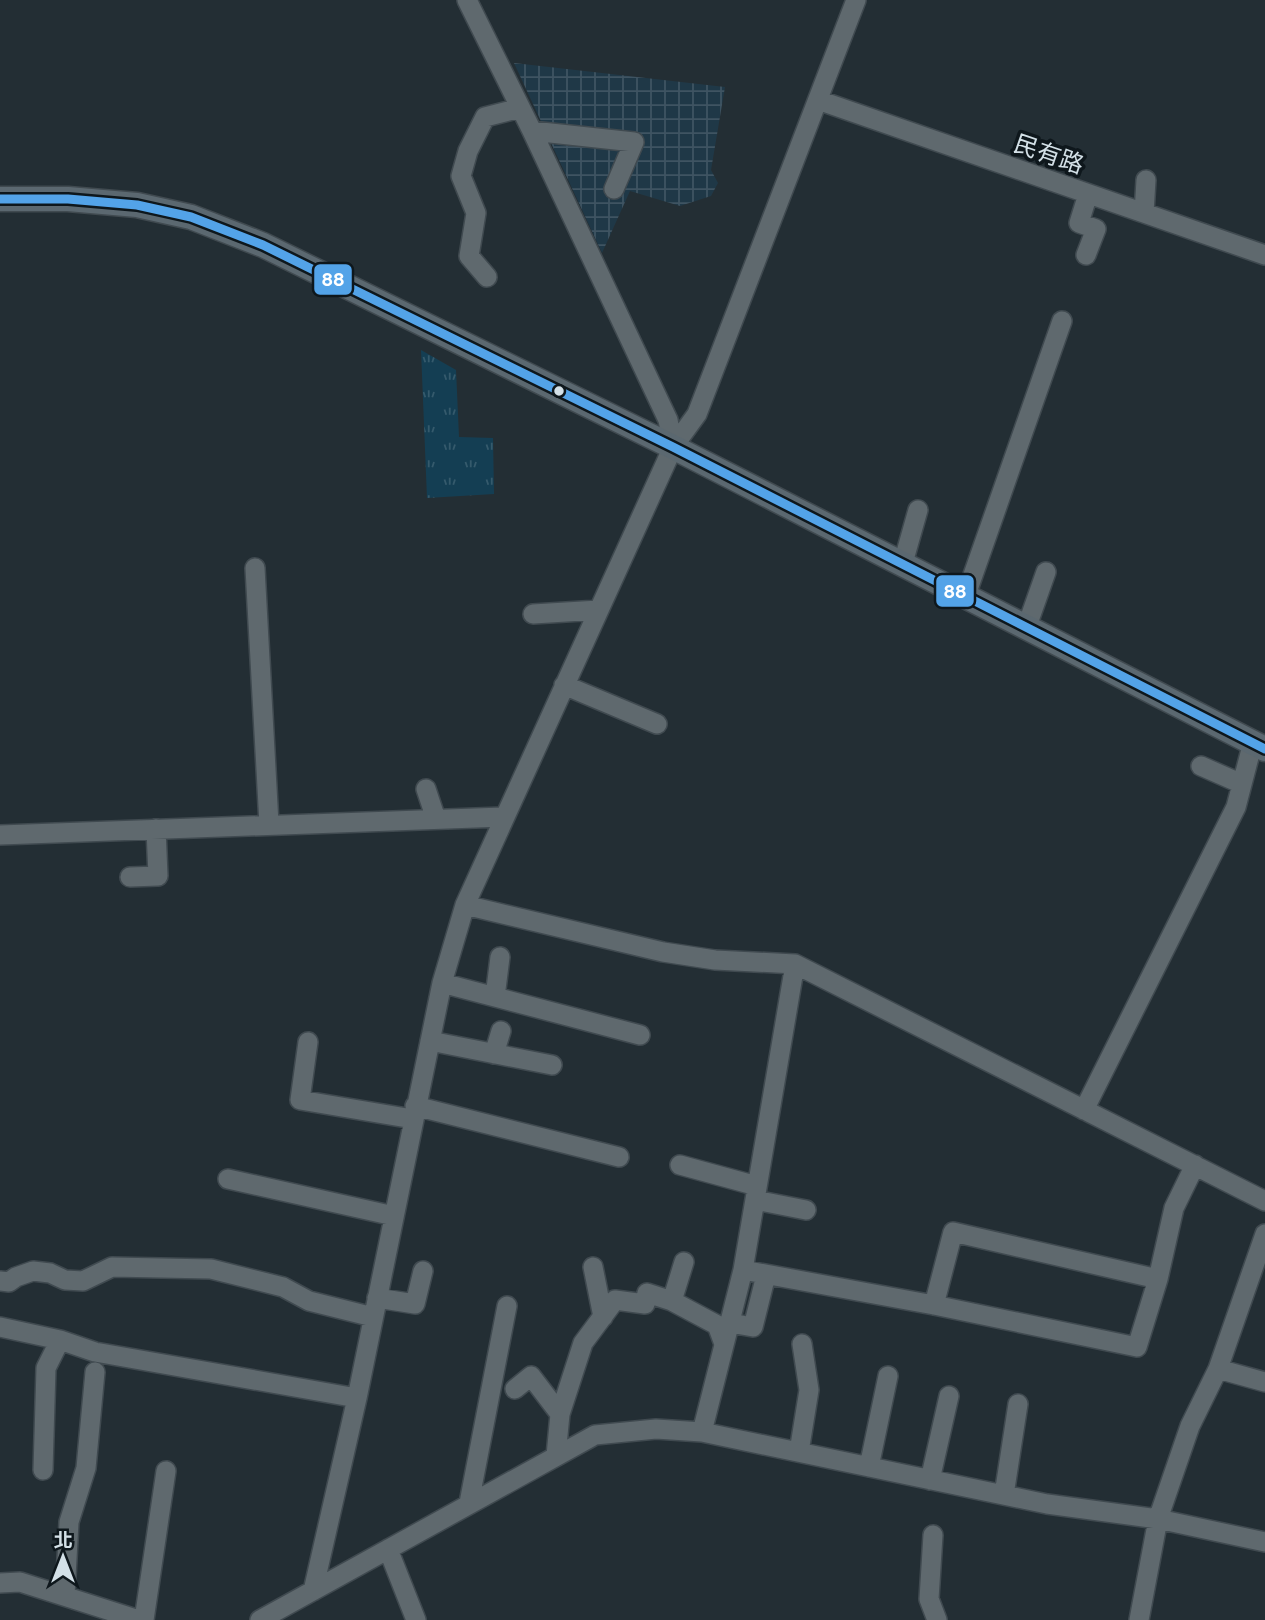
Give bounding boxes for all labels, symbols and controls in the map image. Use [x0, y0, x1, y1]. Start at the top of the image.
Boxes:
street label: 民有路 [1010, 129, 1088, 179]
line badge: 88 [313, 263, 353, 296]
text: 88 [322, 268, 344, 290]
unlabelled marker [552, 384, 566, 398]
line badge: 88 [935, 574, 975, 608]
text: 88 [944, 580, 966, 602]
north arrow [28, 1522, 98, 1592]
text: 北 [53, 1529, 73, 1551]

